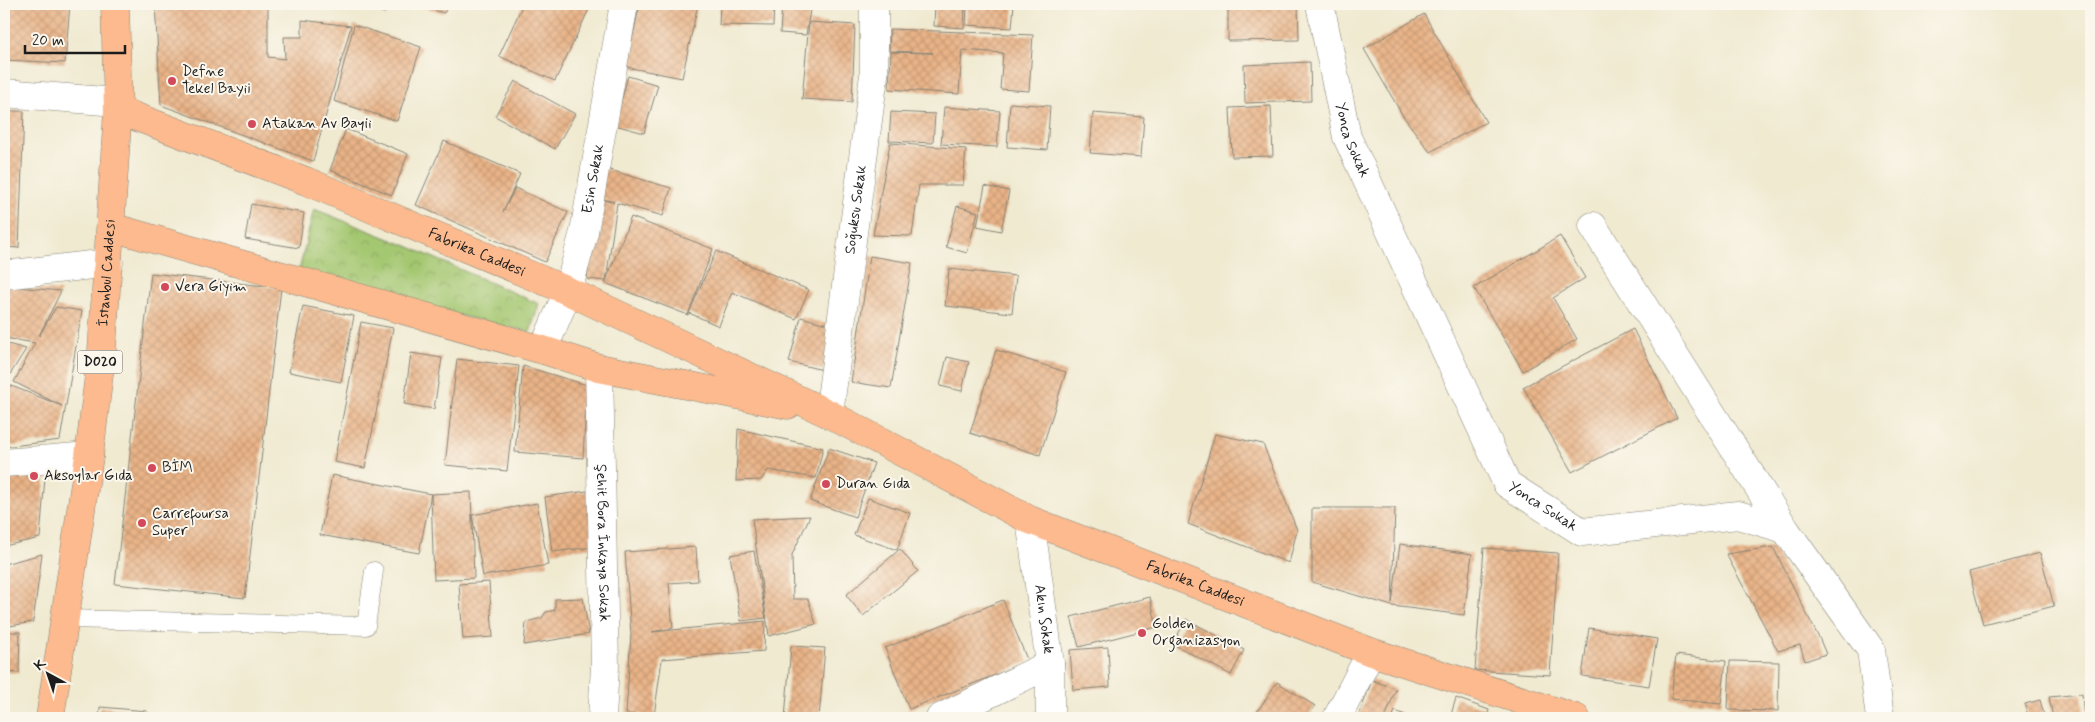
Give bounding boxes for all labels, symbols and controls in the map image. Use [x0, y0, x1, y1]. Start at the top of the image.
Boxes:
scale bar [25, 22, 125, 54]
text: 20 m [32, 31, 64, 51]
place label: Defne Tekel Bayii [182, 62, 251, 99]
marker: Defne Tekel Bayii [166, 75, 178, 87]
street label: Yonca Sokak [1330, 101, 1374, 181]
place label: Atakan Av Bayii [262, 114, 372, 134]
marker: Atakan Av Bayii [246, 118, 258, 130]
street label: Esin Sokak [577, 142, 609, 215]
street label: Soğuksu Sokak [840, 163, 872, 256]
street label: İstanbul Caddesi [94, 219, 121, 327]
street label: Fabrika Caddesi [425, 223, 528, 282]
place label: Vera Giyim [175, 277, 247, 297]
marker: Vera Giyim [159, 281, 171, 293]
road number: D020 [78, 351, 122, 374]
place label: BİM [162, 458, 193, 478]
marker: BİM [146, 462, 158, 474]
street label: Şehit Bora İnkaya Sokak [591, 464, 614, 622]
place label: Aksoylar Gıda [44, 466, 133, 486]
marker: Aksoylar Gıda [28, 470, 40, 482]
place label: Duran Gıda [836, 474, 911, 494]
street label: Yonca Sokak [1504, 477, 1581, 536]
marker: Duran Gıda [820, 478, 832, 490]
place label: Carrefoursa Super [152, 504, 229, 541]
marker: Carrefoursa Super [136, 517, 148, 529]
street label: Fabrika Caddesi [1143, 556, 1247, 612]
street label: Akın Sokak [1029, 583, 1059, 655]
place label: Golden Organizasyon [1152, 614, 1240, 652]
marker: Golden Organizasyon [1136, 627, 1148, 639]
north arrow [22, 650, 72, 700]
text: K [31, 654, 51, 675]

